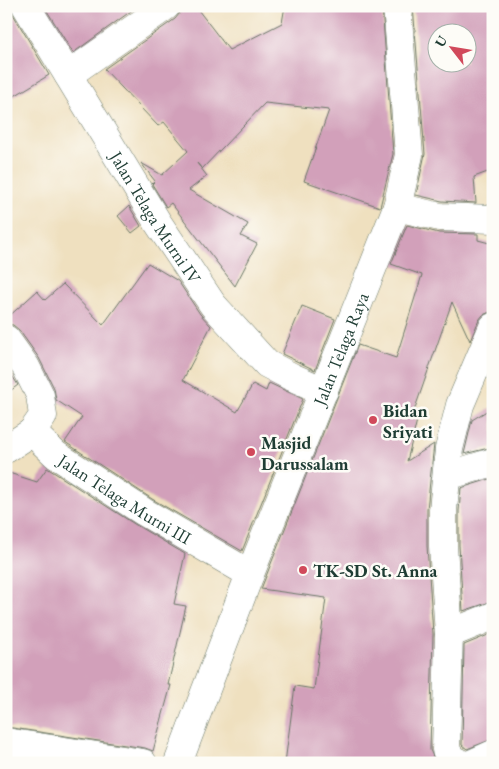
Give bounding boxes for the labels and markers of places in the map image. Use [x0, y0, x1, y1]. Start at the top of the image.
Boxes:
place label: Bidan Sriyati [383, 399, 434, 443]
marker: Bidan Sriyati [367, 414, 379, 426]
place label: Masjid Darussalam [261, 431, 349, 475]
marker: Masjid Darussalam [245, 446, 257, 458]
place label: TK-SD St. Anna [313, 559, 438, 582]
marker: TK-SD St. Anna [297, 564, 309, 576]

